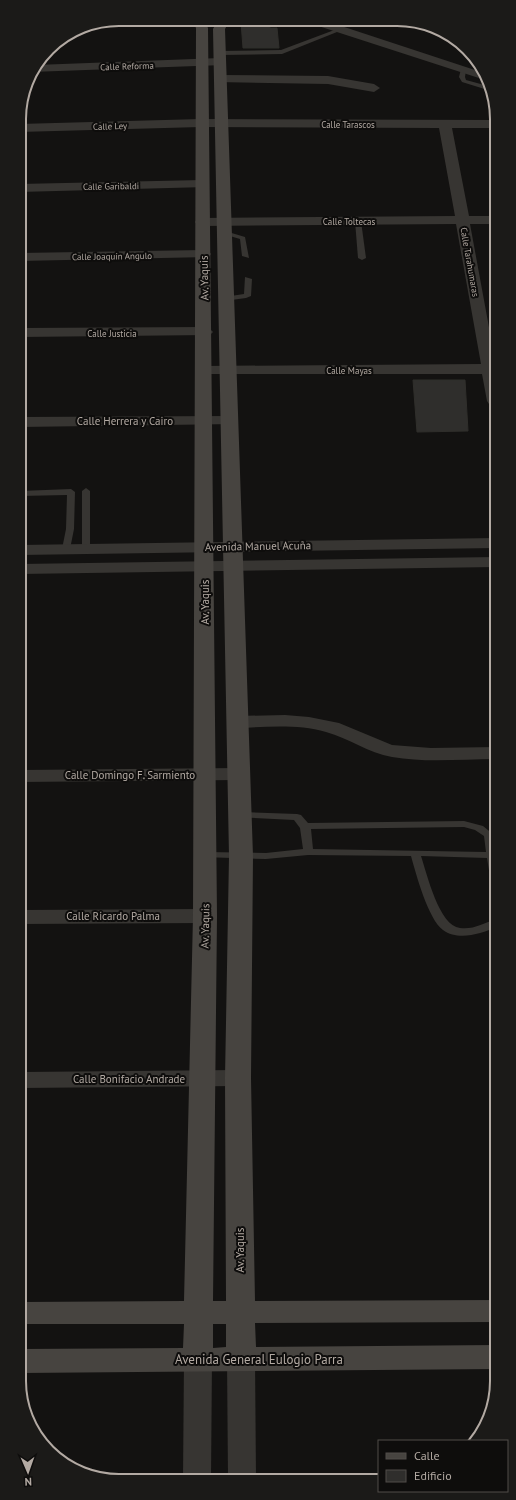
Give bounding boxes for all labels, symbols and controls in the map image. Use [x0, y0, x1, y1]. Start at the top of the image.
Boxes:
street label: Calle Reforma [100, 60, 154, 72]
street label: Calle Tarascos [321, 119, 375, 130]
street label: Calle Ley [93, 120, 128, 132]
street label: Calle Garibaldi [83, 180, 139, 192]
street label: Calle Toltecas [323, 216, 375, 227]
street label: Calle Tarahumaras [458, 226, 482, 298]
street label: Calle Joaquín Angulo [72, 250, 152, 262]
street label: Av. Yaquis [197, 255, 211, 301]
street label: Calle Justicia [87, 328, 137, 339]
street label: Calle Mayas [326, 365, 372, 376]
street label: Calle Herrera y Cairo [77, 414, 173, 428]
street label: Avenida Manuel Acuña [205, 538, 311, 554]
street label: Av. Yaquis [198, 579, 212, 624]
street label: Calle Domingo F. Sarmiento [65, 768, 195, 782]
street label: Av. Yaquis [198, 903, 212, 949]
street label: Calle Ricardo Palma [66, 909, 160, 923]
street label: Calle Bonifacio Andrade [73, 1072, 186, 1086]
street label: Av. Yaquis [233, 1227, 247, 1272]
street label: Avenida General Eulogio Parra [175, 1351, 343, 1368]
legend [378, 1440, 508, 1492]
text: Calle [414, 1448, 440, 1463]
north arrow [8, 1452, 48, 1492]
text: Edificio [414, 1468, 452, 1483]
text: N [24, 1475, 32, 1489]

